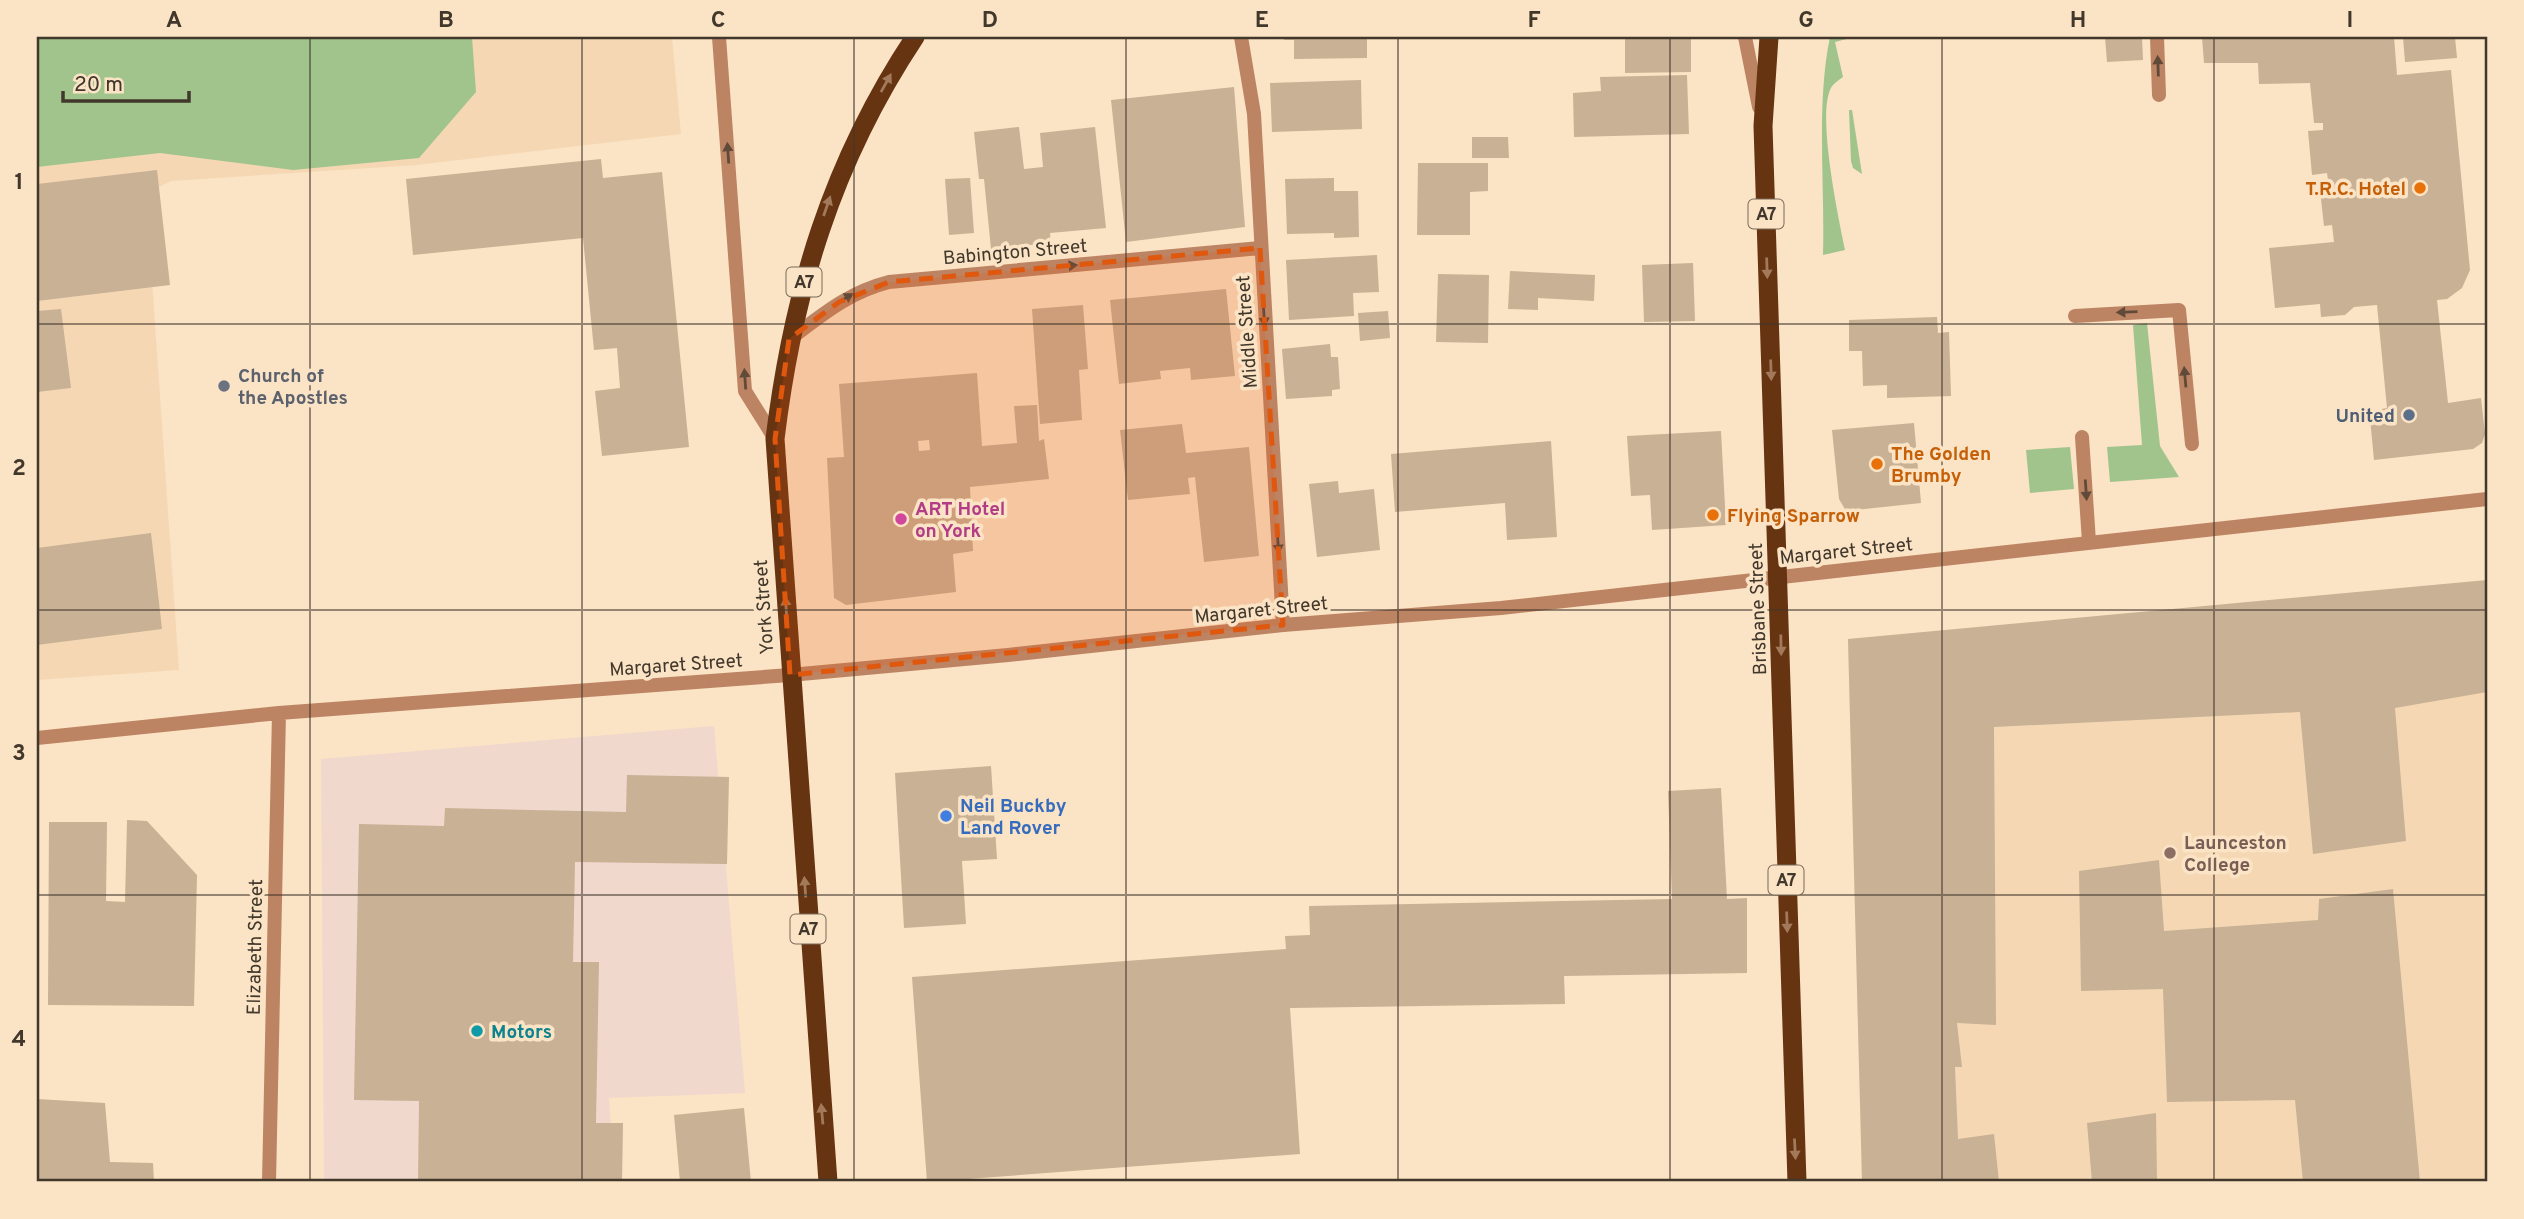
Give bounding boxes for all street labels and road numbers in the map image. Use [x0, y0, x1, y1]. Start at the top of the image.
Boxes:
road number: A7 [1748, 200, 1784, 229]
street label: Babington Street [942, 235, 1088, 271]
road number: A7 [786, 268, 822, 296]
street label: Middle Street [1232, 274, 1264, 389]
street label: Margaret Street [1778, 533, 1914, 571]
street label: Brisbane Street [1745, 542, 1773, 676]
street label: York Street [750, 559, 780, 655]
street label: Margaret Street [1193, 592, 1329, 630]
street label: Margaret Street [609, 649, 744, 683]
road number: A7 [1768, 866, 1803, 894]
street label: Elizabeth Street [243, 879, 269, 1015]
road number: A7 [790, 914, 826, 944]

